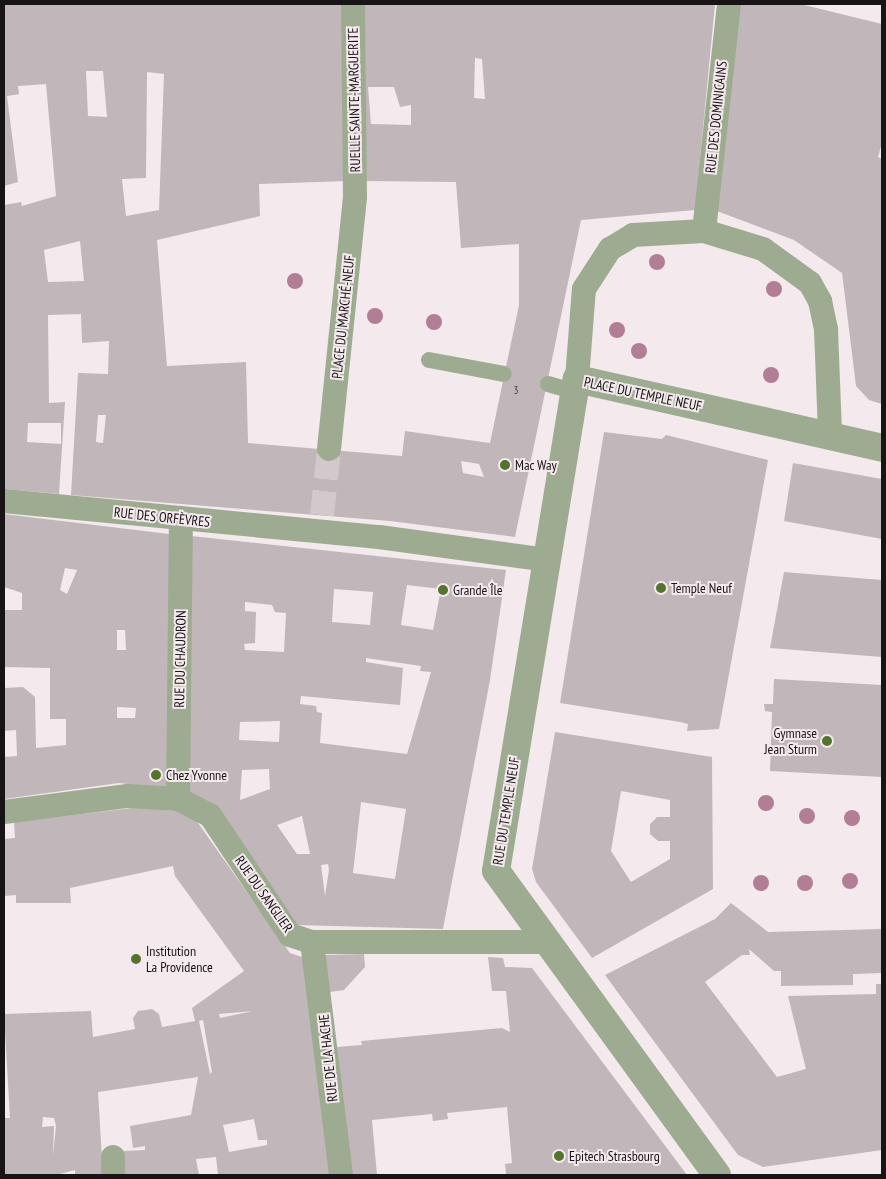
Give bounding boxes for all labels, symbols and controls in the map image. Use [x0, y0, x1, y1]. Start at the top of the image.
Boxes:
street label: RUELLE SAINTE-MARGUERITE [344, 28, 364, 172]
street label: RUE DES DOMINICAINS [702, 60, 730, 174]
street label: PLACE DU MARCHÉ-NEUF [328, 254, 358, 380]
street label: PLACE DU TEMPLE NEUF [582, 373, 704, 415]
house number: 3 [514, 383, 518, 397]
place label: Mac Way [515, 457, 557, 473]
marker: Mac Way [499, 459, 511, 471]
street label: RUE DES ORFÈVRES [113, 504, 211, 530]
place label: Temple Neuf [671, 580, 732, 596]
place label: Grande Île [453, 582, 503, 598]
marker: Temple Neuf [655, 582, 667, 594]
marker: Grande Île [437, 584, 449, 596]
street label: RUE DU CHAUDRON [171, 610, 189, 708]
place label: Gymnase Jean Sturm [764, 725, 817, 758]
marker: Gymnase Jean Sturm [821, 735, 833, 747]
street label: RUE DU TEMPLE NEUF [489, 756, 523, 866]
place label: Chez Yvonne [166, 767, 228, 783]
marker: Chez Yvonne [150, 769, 162, 781]
street label: RUE DU SANGLIER [231, 853, 297, 935]
place label: Institution La Providence [146, 943, 213, 976]
marker: Institution La Providence [130, 953, 142, 965]
street label: RUE DE LA HACHE [315, 1013, 341, 1103]
place label: Epitech Strasbourg [569, 1148, 660, 1164]
marker: Epitech Strasbourg [553, 1150, 565, 1162]

